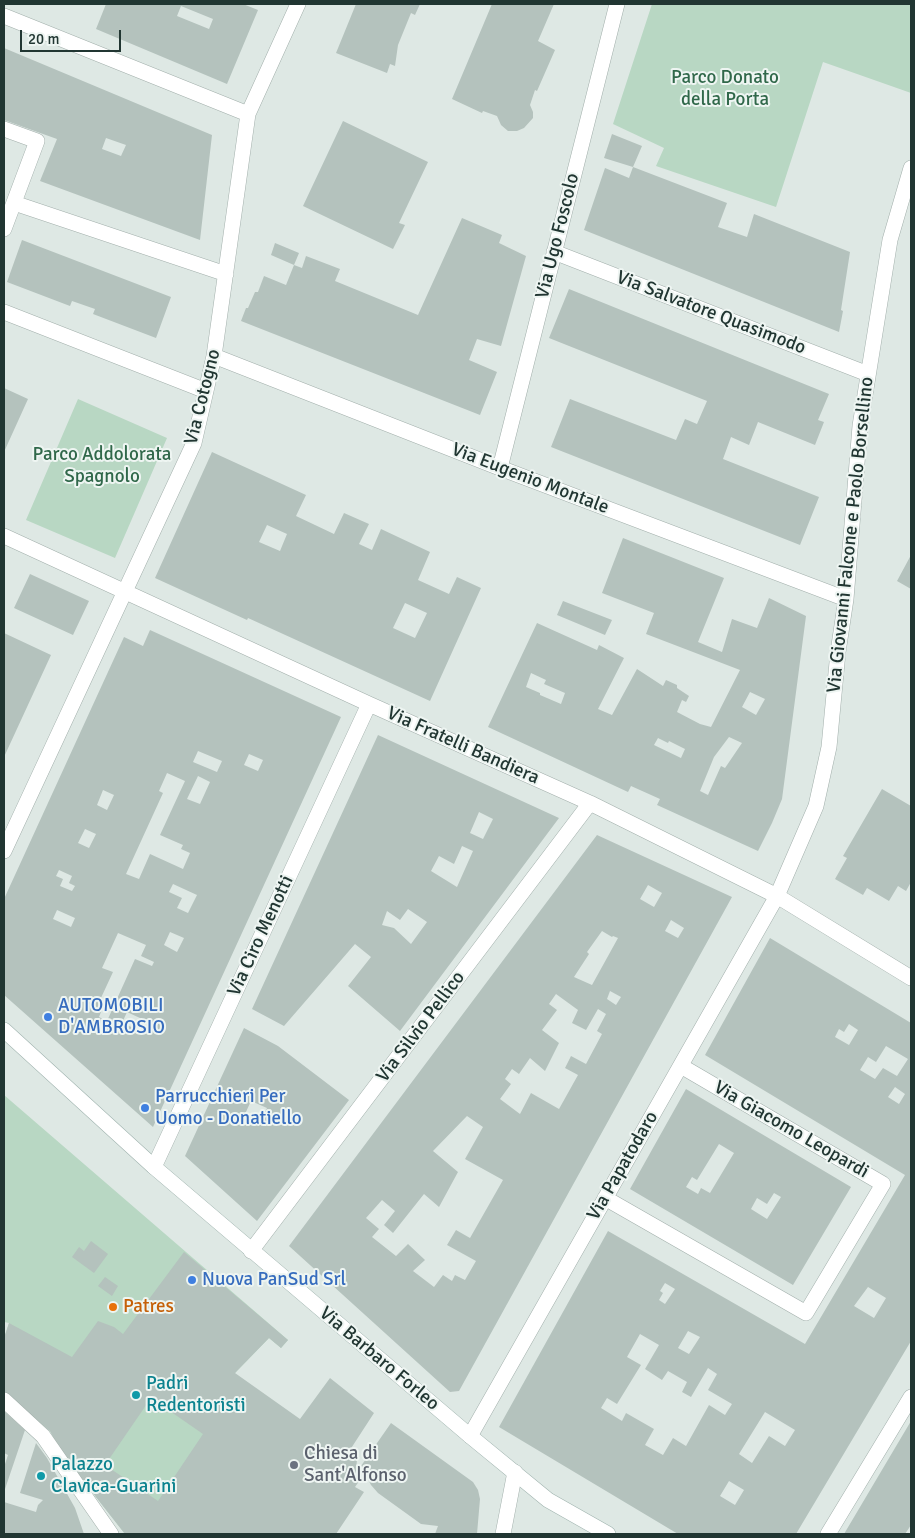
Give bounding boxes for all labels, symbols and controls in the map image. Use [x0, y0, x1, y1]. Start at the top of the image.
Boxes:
scale bar [22, 20, 124, 52]
text: 20 m [28, 30, 59, 48]
park label: Parco Donato della Porta [671, 67, 779, 111]
street label: Via Ugo Foscolo [531, 171, 585, 301]
street label: Via Salvatore Quasimodo [613, 266, 809, 360]
street label: Via Cotogno [180, 347, 226, 447]
street label: Via Giovanni Falcone e Paolo Borsellino [823, 376, 879, 694]
street label: Via Eugenio Montale [448, 438, 612, 520]
park label: Parco Addolorata Spagnolo [33, 444, 171, 488]
street label: Via Fratelli Bandiera [383, 702, 543, 790]
street label: Via Ciro Menotti [223, 872, 299, 1000]
street label: Via Silvio Pellico [372, 967, 470, 1087]
place label: AUTOMOBILI D'AMBROSIO [58, 995, 165, 1039]
marker: AUTOMOBILI D'AMBROSIO [42, 1011, 54, 1023]
street label: Via Giacomo Leopardi [709, 1076, 873, 1184]
place label: Parrucchieri Per Uomo - Donatiello [155, 1086, 302, 1130]
marker: Parrucchieri Per Uomo - Donatiello [139, 1102, 151, 1114]
street label: Via Papatodaro [583, 1107, 663, 1225]
place label: Nuova PanSud Srl [202, 1269, 346, 1291]
marker: Nuova PanSud Srl [186, 1274, 198, 1286]
place label: Patres [123, 1296, 174, 1318]
marker: Patres [107, 1301, 119, 1313]
street label: Via Barbaro Forleo [314, 1302, 444, 1416]
place label: Padri Redentoristi [146, 1373, 246, 1417]
marker: Padri Redentoristi [130, 1389, 142, 1401]
place label: Chiesa di Sant'Alfonso [304, 1443, 407, 1487]
place label: Palazzo Clavica-Guarini [51, 1454, 176, 1498]
marker: Chiesa di Sant'Alfonso [288, 1459, 300, 1471]
marker: Palazzo Clavica-Guarini [35, 1470, 47, 1482]

